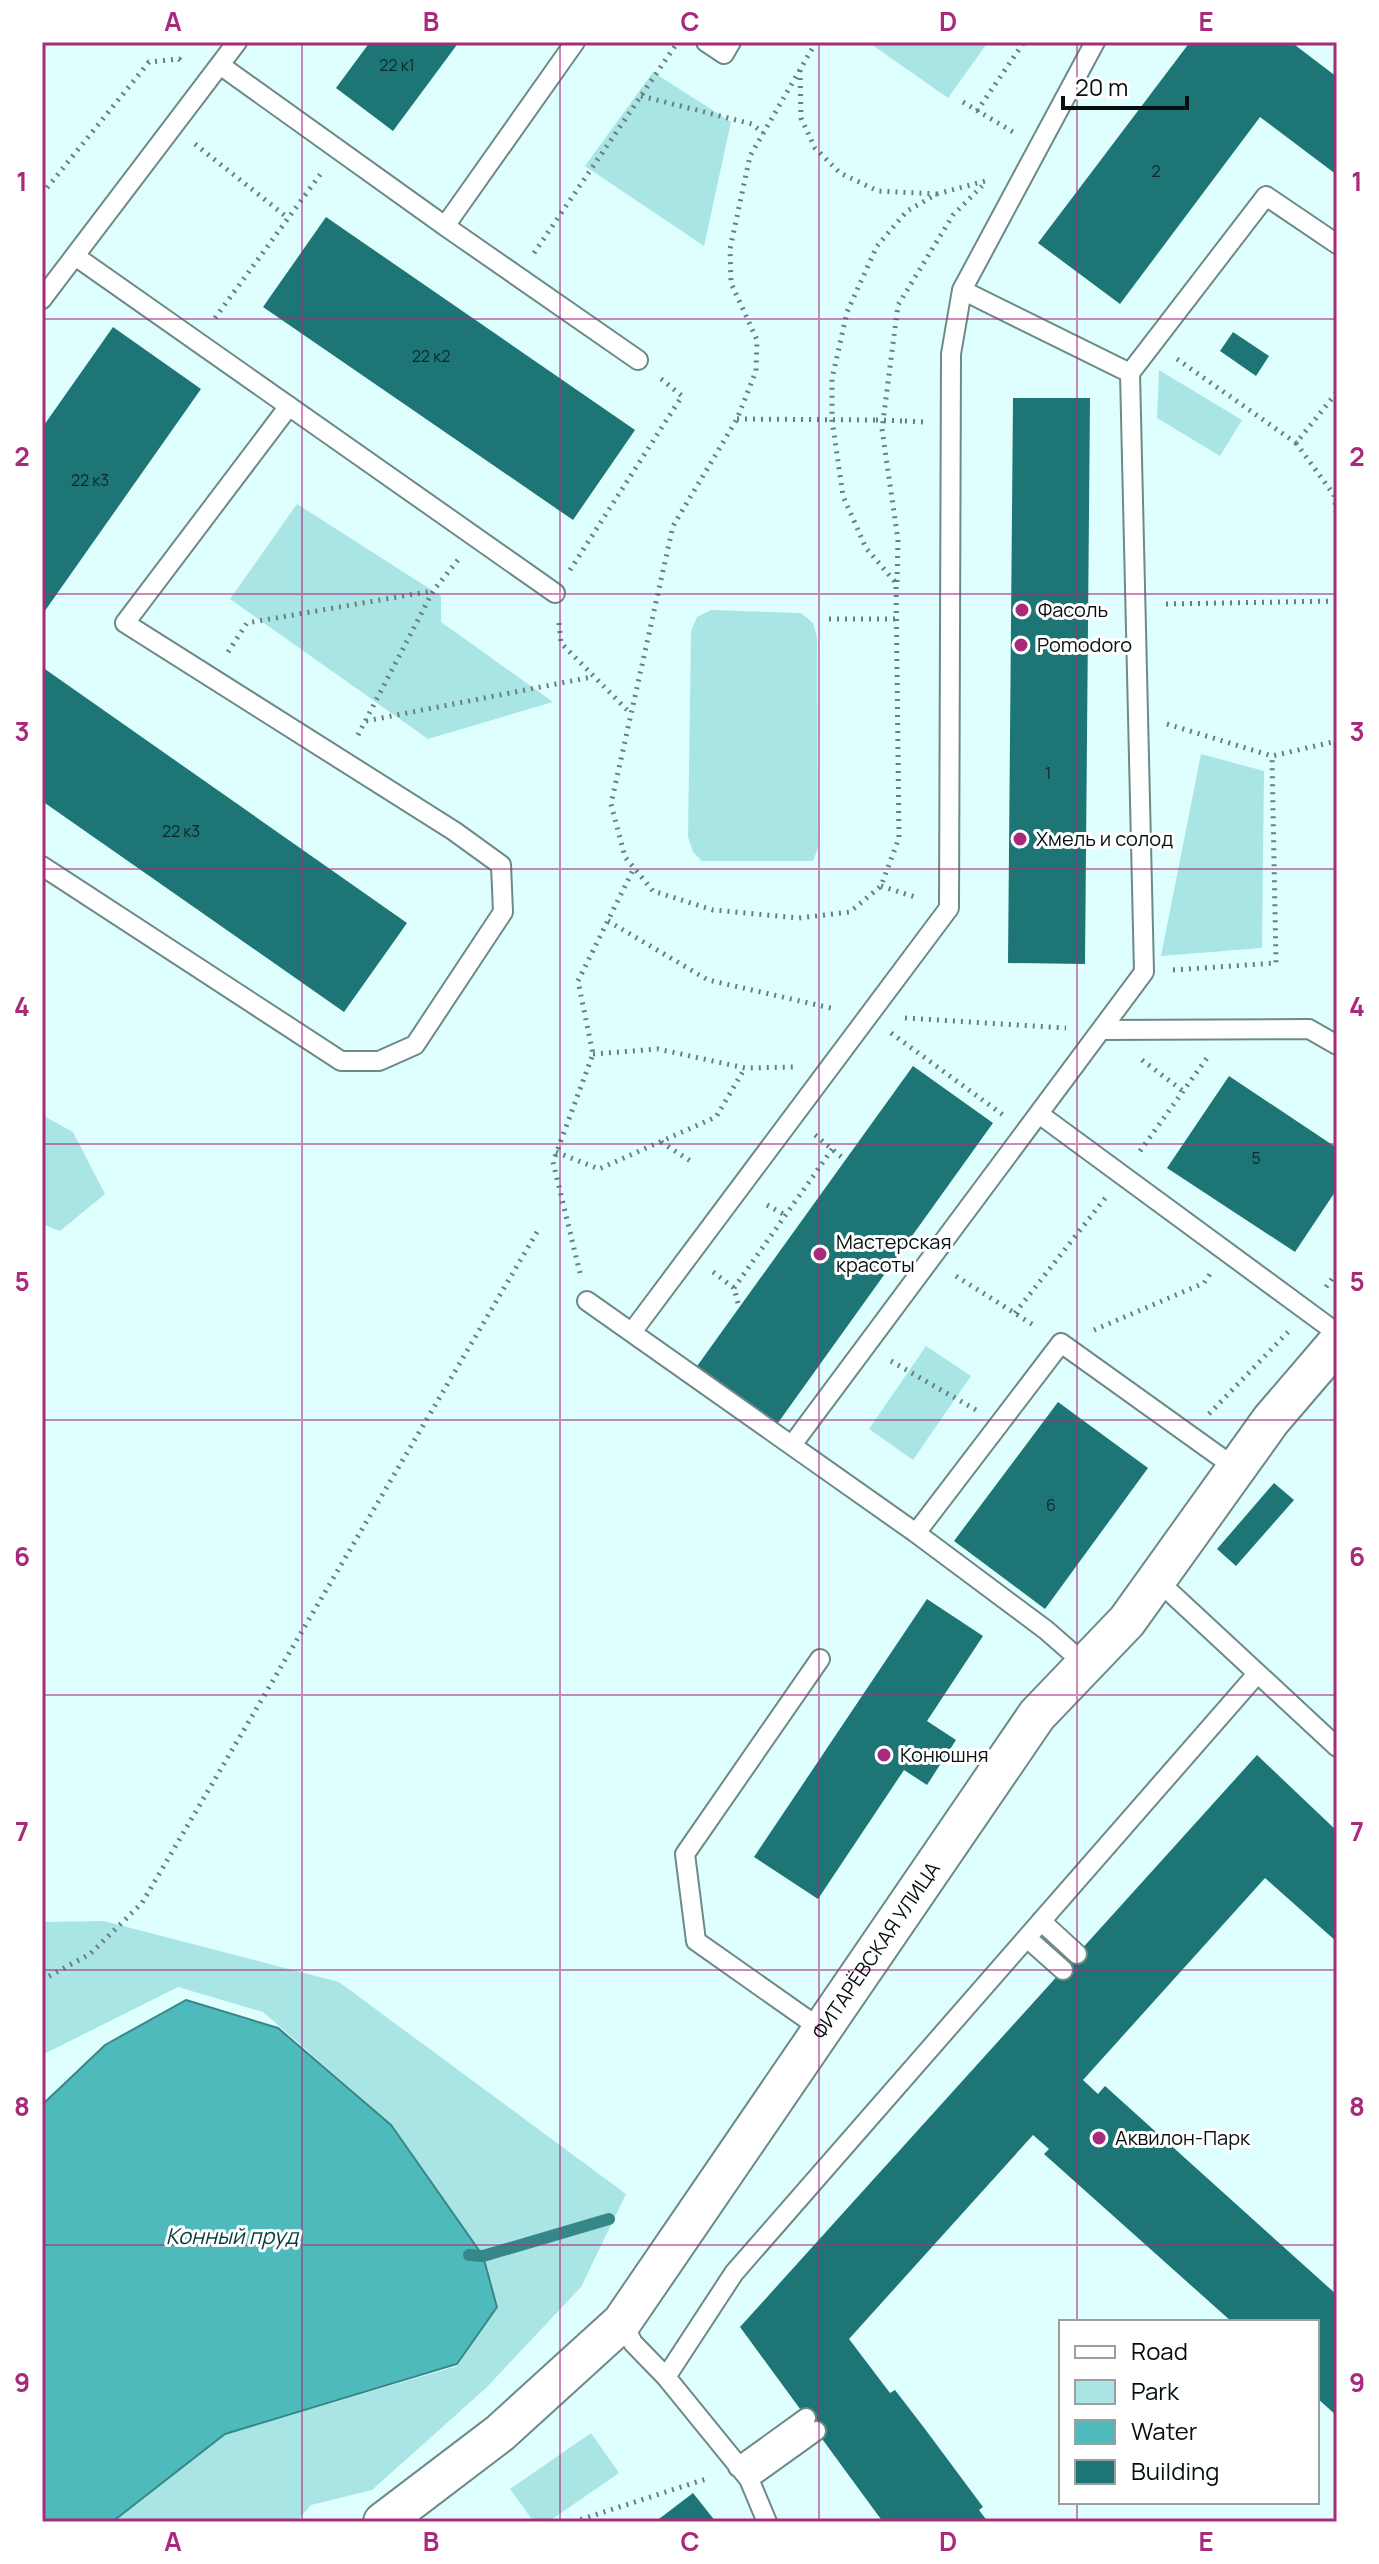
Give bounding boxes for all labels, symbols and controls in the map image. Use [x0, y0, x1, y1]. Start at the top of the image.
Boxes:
text: A [164, 3, 182, 39]
text: B [423, 3, 439, 39]
text: C [680, 3, 700, 39]
text: D [939, 3, 957, 39]
text: E [1198, 3, 1214, 39]
house number: 22 к1 [379, 54, 415, 76]
scale bar [1063, 60, 1187, 110]
text: 20 m [1075, 70, 1128, 103]
house number: 2 [1151, 160, 1161, 182]
text: 1 [16, 163, 28, 199]
text: 1 [1351, 163, 1363, 199]
house number: 22 к2 [412, 345, 450, 367]
text: 2 [14, 438, 30, 474]
text: 2 [1349, 438, 1365, 474]
house number: 22 к3 [71, 469, 109, 491]
place label: Фасоль [1038, 596, 1108, 623]
marker: Фасоль [1013, 601, 1031, 619]
place label: Pomodoro [1037, 631, 1132, 658]
marker: Pomodoro [1012, 636, 1030, 654]
text: 3 [14, 713, 30, 749]
text: 3 [1349, 713, 1365, 749]
house number: 1 [1045, 762, 1051, 784]
house number: 22 к3 [162, 820, 200, 842]
place label: Хмель и солод [1036, 825, 1173, 852]
marker: Хмель и солод [1011, 830, 1029, 848]
text: 4 [14, 988, 30, 1024]
text: 4 [1349, 988, 1365, 1024]
house number: 5 [1251, 1147, 1261, 1169]
place label: Мастерская красоты [836, 1228, 952, 1278]
marker: Мастерская красоты [811, 1245, 829, 1263]
text: 5 [14, 1263, 30, 1299]
text: 5 [1349, 1263, 1365, 1299]
house number: 6 [1046, 1494, 1056, 1516]
text: 6 [14, 1538, 30, 1574]
text: 6 [1349, 1538, 1365, 1574]
place label: Конюшня [900, 1741, 989, 1768]
marker: Конюшня [875, 1746, 893, 1764]
text: 7 [15, 1813, 29, 1849]
text: 7 [1350, 1813, 1364, 1849]
street label: ФИТАРЁВСКАЯ УЛИЦА [805, 1856, 946, 2044]
text: 8 [14, 2088, 30, 2124]
text: 8 [1349, 2088, 1365, 2124]
place label: Аквилон-Парк [1115, 2124, 1251, 2151]
marker: Аквилон-Парк [1090, 2129, 1108, 2147]
water label: Конный пруд [166, 2221, 300, 2251]
legend [1059, 2320, 1319, 2504]
text: Road [1131, 2334, 1188, 2367]
text: 9 [14, 2364, 30, 2400]
text: 9 [1349, 2364, 1365, 2400]
text: Park [1131, 2374, 1180, 2407]
text: Water [1131, 2414, 1198, 2447]
text: Building [1131, 2454, 1219, 2487]
text: A [164, 2523, 182, 2559]
text: B [423, 2523, 439, 2559]
text: C [680, 2523, 700, 2559]
text: D [939, 2523, 957, 2559]
text: E [1198, 2523, 1214, 2559]

